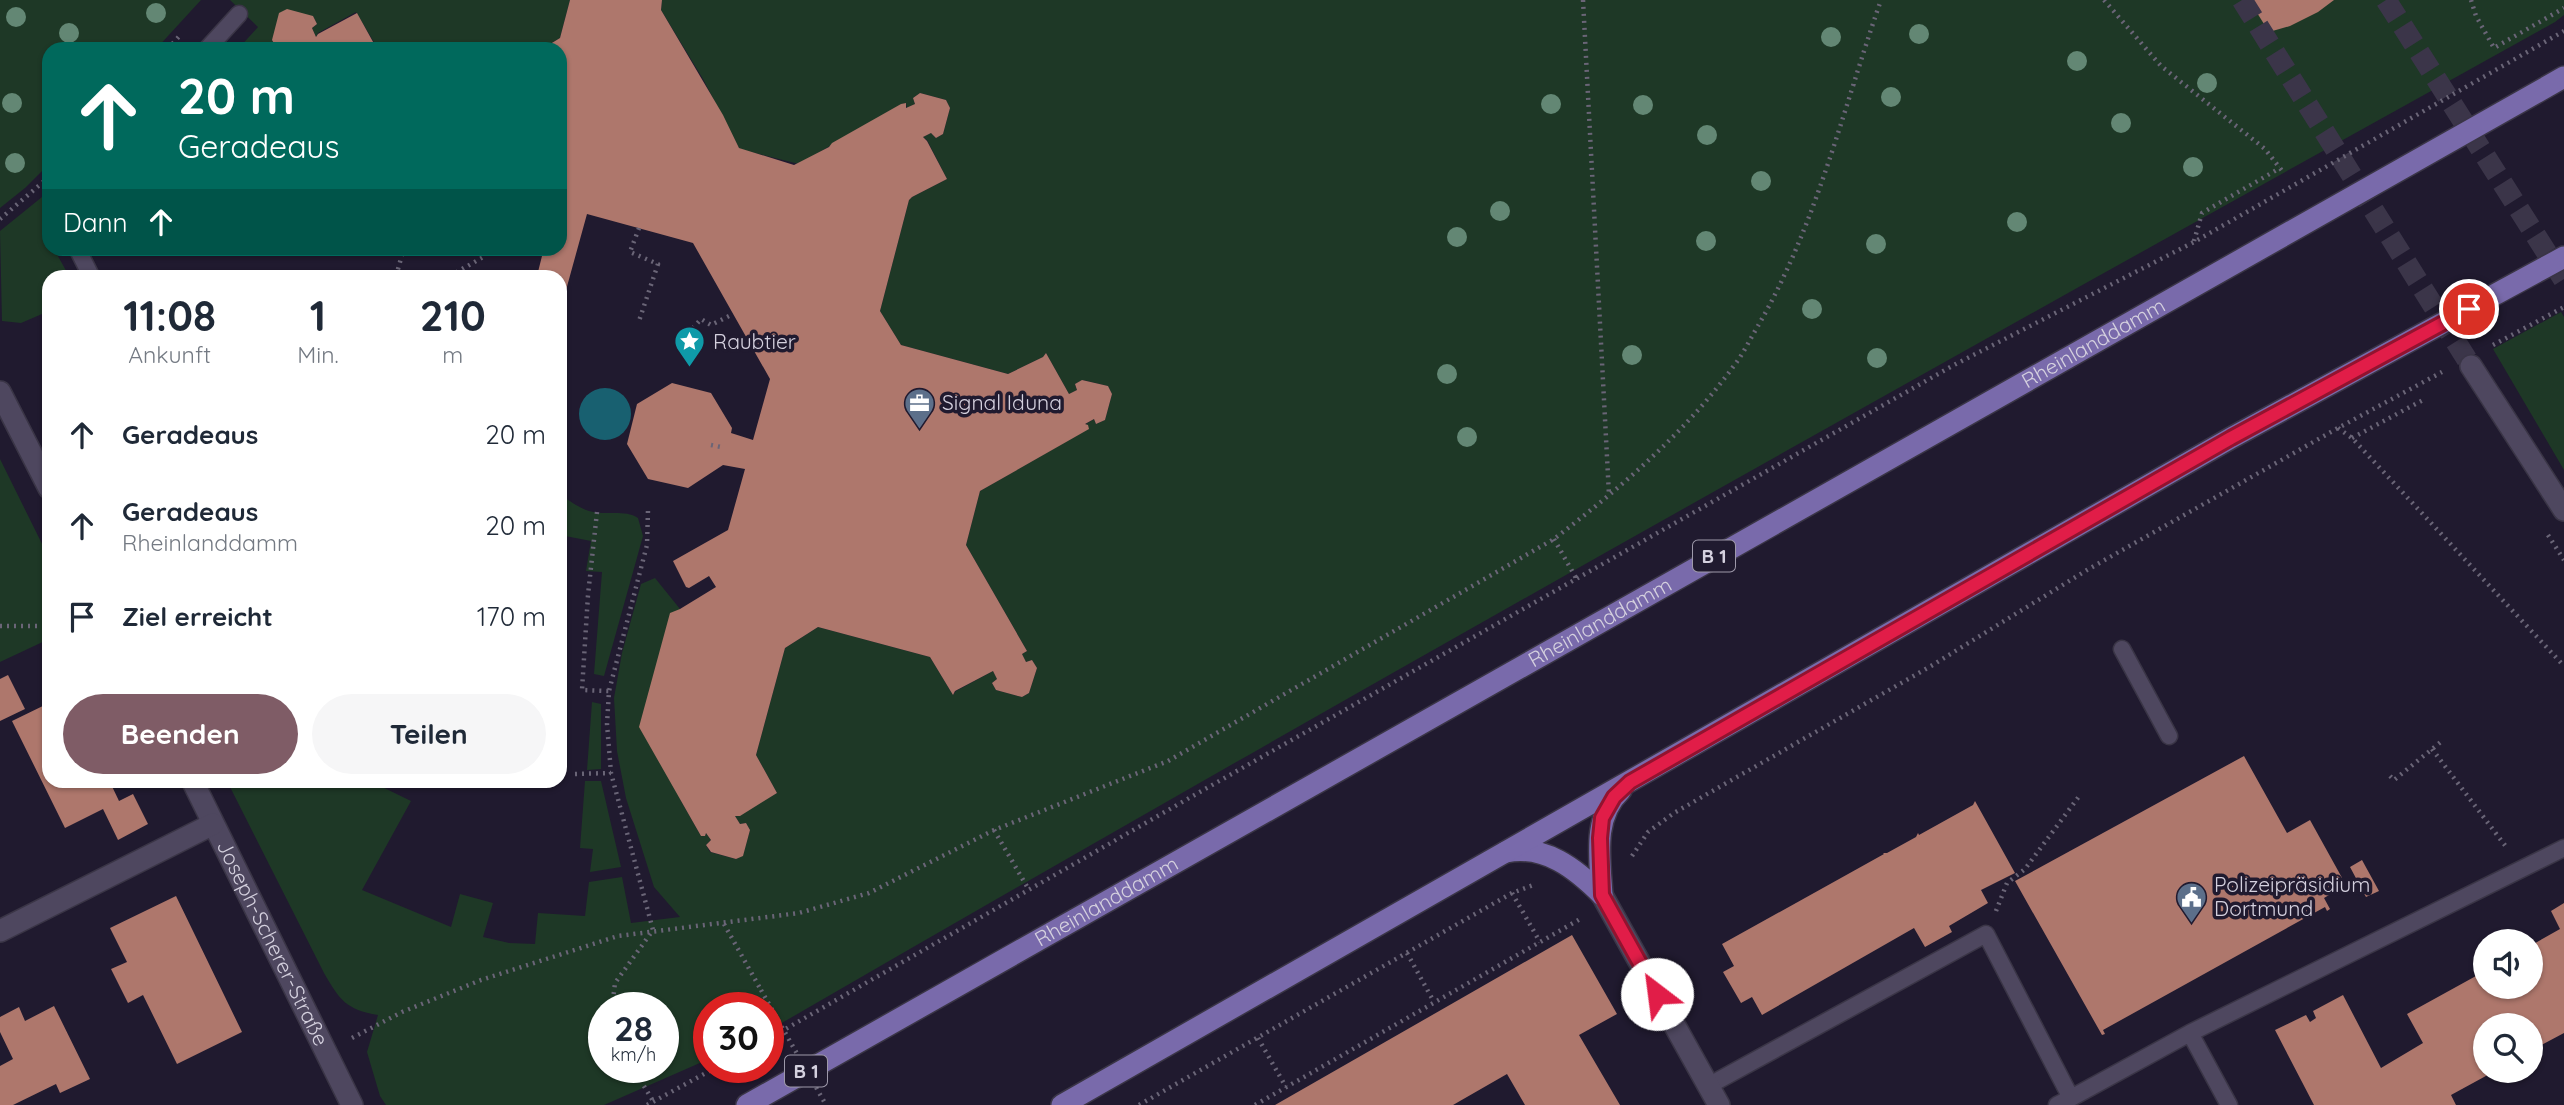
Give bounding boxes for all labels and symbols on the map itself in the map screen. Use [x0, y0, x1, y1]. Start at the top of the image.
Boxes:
pin [2439, 279, 2499, 339]
street label: Rheinlanddamm [2017, 291, 2169, 393]
place icon: Raubtier [673, 325, 707, 369]
place label: Raubtier [713, 328, 796, 354]
office icon: Signal Iduna [902, 386, 936, 430]
place label: Signal Iduna [942, 389, 1062, 415]
road number: B 1 [1693, 540, 1735, 572]
street label: Rheinlanddamm [1523, 571, 1676, 672]
street label: Joseph-Scherer-Straße [212, 836, 335, 1050]
street label: Rheinlanddamm [1030, 850, 1182, 952]
place label: Polizeipräsidium Dortmund [2214, 871, 2370, 921]
public building icon: Polizeipräsidium Dortmund [2174, 880, 2208, 924]
position arrow [1620, 957, 1694, 1031]
speed limit sign: 30 [693, 992, 784, 1083]
road number: B 1 [785, 1056, 827, 1086]

